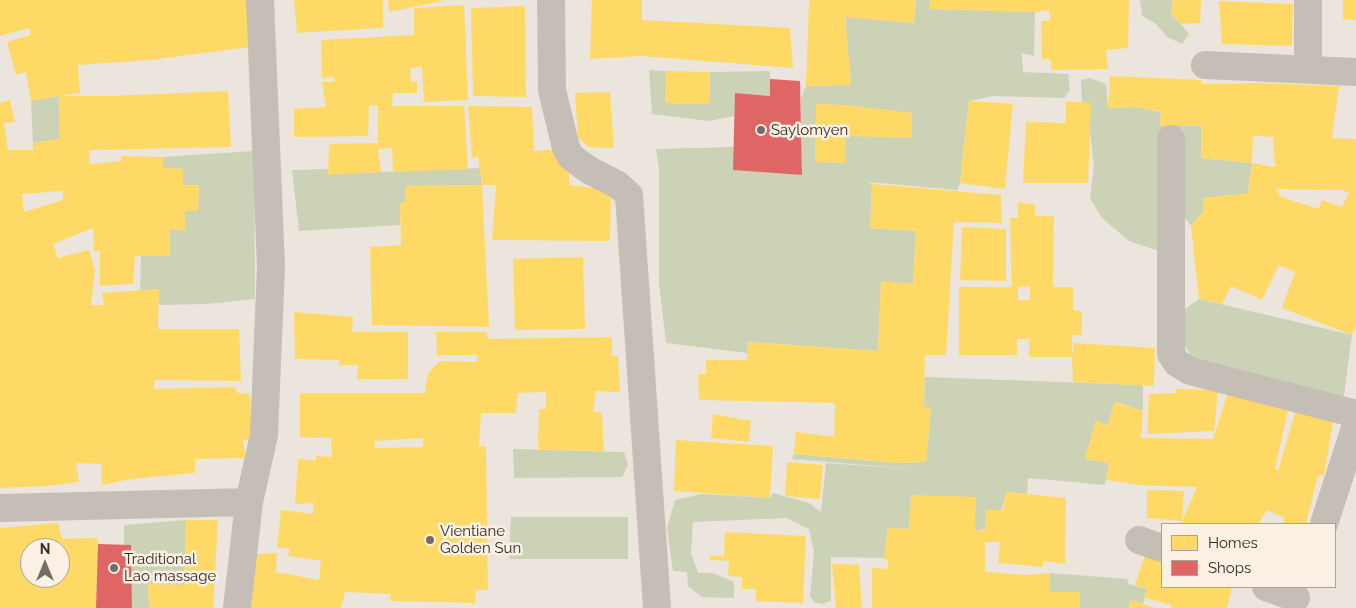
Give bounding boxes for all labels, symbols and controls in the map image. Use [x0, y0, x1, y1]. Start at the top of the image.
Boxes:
place label: Saylomyen [771, 121, 848, 139]
marker: Saylomyen [755, 124, 767, 136]
place label: Vientiane Golden Sun [440, 522, 521, 557]
legend [1161, 523, 1336, 588]
marker: Vientiane Golden Sun [424, 534, 436, 546]
text: Homes [1208, 534, 1258, 552]
north arrow [20, 538, 70, 588]
text: N [40, 541, 50, 557]
place label: Traditional Lao massage [124, 550, 216, 585]
text: Shops [1208, 559, 1251, 577]
marker: Traditional Lao massage [108, 562, 120, 574]

